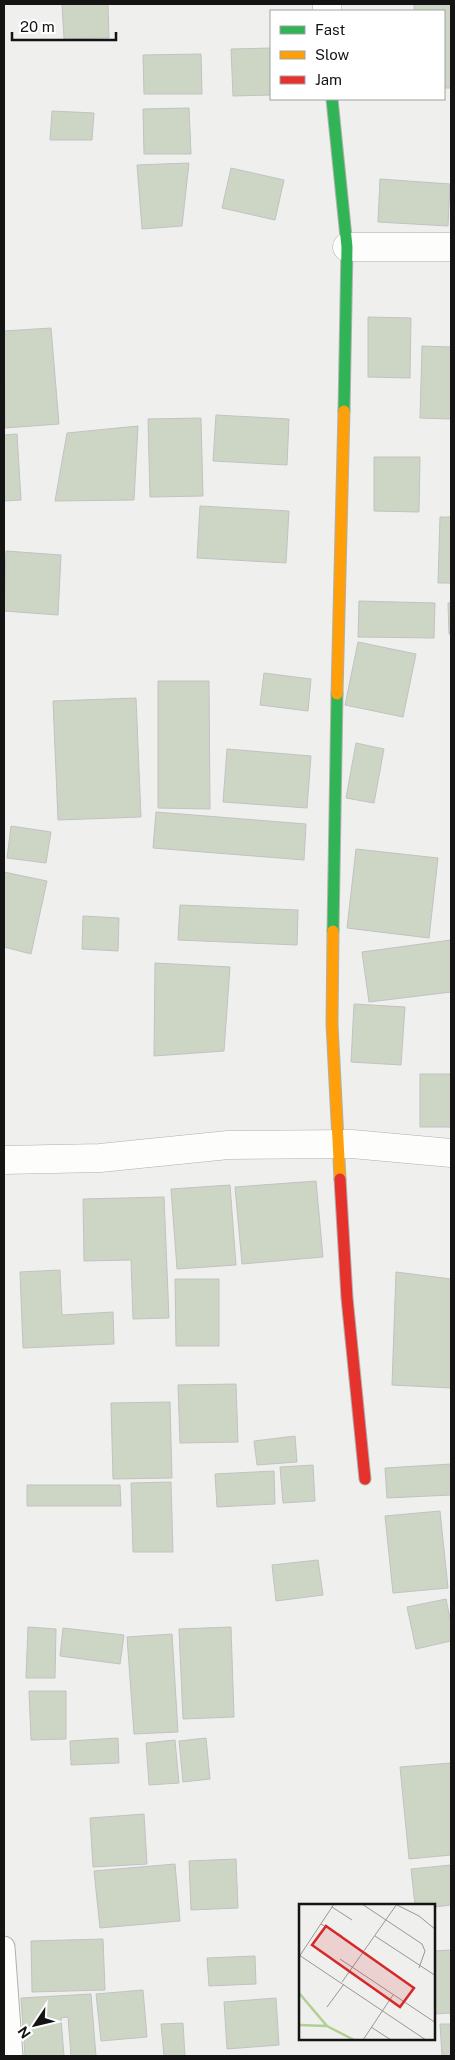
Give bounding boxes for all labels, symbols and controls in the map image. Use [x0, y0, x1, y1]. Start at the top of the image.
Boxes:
scale bar [12, 10, 116, 42]
legend [270, 10, 445, 100]
text: 20 m [20, 18, 55, 35]
text: Fast [315, 21, 345, 38]
text: Slow [315, 46, 350, 63]
text: Jam [315, 71, 342, 88]
inset map [299, 1904, 435, 2040]
north arrow [10, 2000, 60, 2050]
text: N [15, 2023, 34, 2042]

